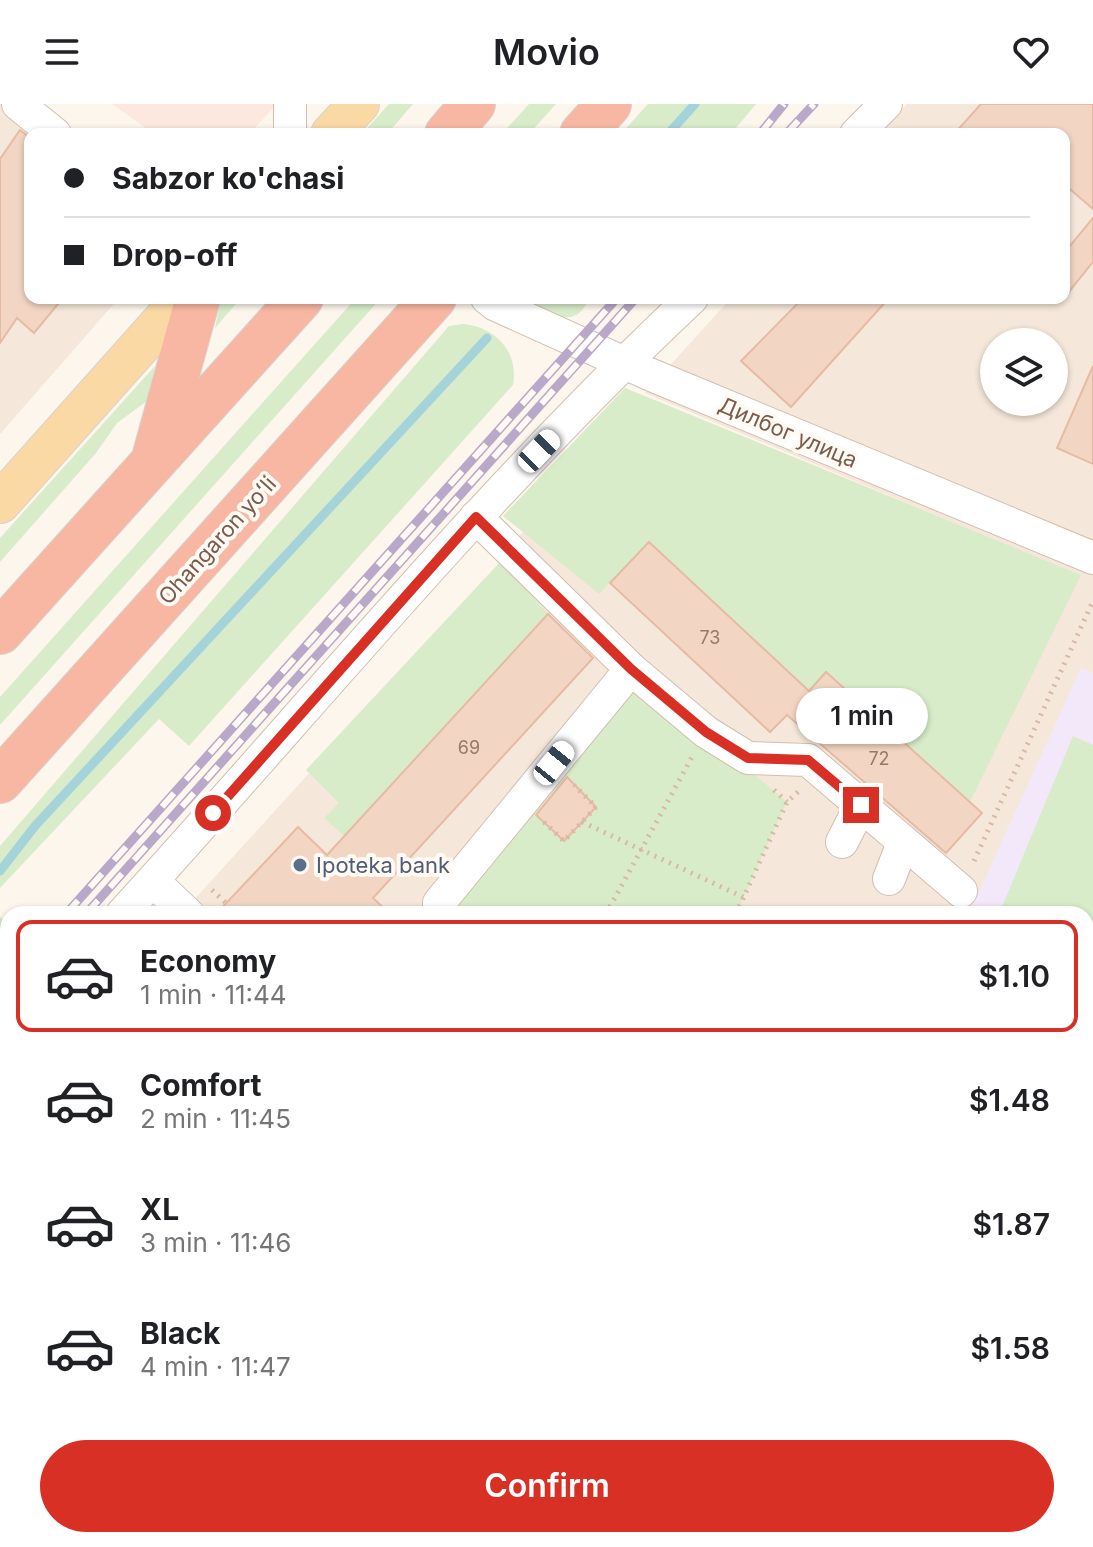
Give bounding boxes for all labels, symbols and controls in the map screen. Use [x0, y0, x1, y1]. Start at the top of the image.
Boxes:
icon: menu [40, 30, 84, 74]
text: Movio [493, 30, 600, 74]
icon: heart [1009, 30, 1053, 74]
text: Sabzor ko'chasi [112, 160, 344, 196]
text: Drop-off [112, 237, 238, 273]
map controls [980, 328, 1068, 416]
button: layers [980, 328, 1068, 416]
street label: Дилбог улица [715, 391, 861, 473]
car [514, 425, 564, 477]
street label: Ohangaron yoʻli [153, 471, 281, 609]
house number: 73 [699, 627, 721, 648]
callout: 1 min [795, 689, 927, 745]
text: 1 min [830, 700, 894, 731]
house number: 69 [458, 737, 480, 758]
car [530, 737, 578, 789]
house number: 72 [868, 748, 890, 769]
route end [843, 787, 879, 823]
route start [195, 795, 231, 831]
place label: Ipoteka bank [316, 852, 450, 878]
marker: Ipoteka bank [291, 856, 309, 874]
icon: car [44, 940, 116, 1012]
text: Economy [140, 943, 276, 979]
text: $1.10 [978, 958, 1050, 994]
text: 1 min · 11:44 [140, 979, 287, 1010]
icon: car [44, 1064, 116, 1136]
text: Comfort [140, 1067, 261, 1103]
text: $1.48 [969, 1082, 1050, 1118]
text: 2 min · 11:45 [140, 1103, 291, 1134]
icon: car [44, 1188, 116, 1260]
text: XL [140, 1191, 179, 1227]
text: $1.87 [973, 1206, 1050, 1242]
text: 3 min · 11:46 [140, 1227, 291, 1258]
icon: car [44, 1312, 116, 1384]
text: Black [140, 1315, 220, 1351]
text: $1.58 [970, 1330, 1050, 1366]
text: 4 min · 11:47 [140, 1351, 291, 1382]
button: Confirm [40, 1440, 1054, 1532]

